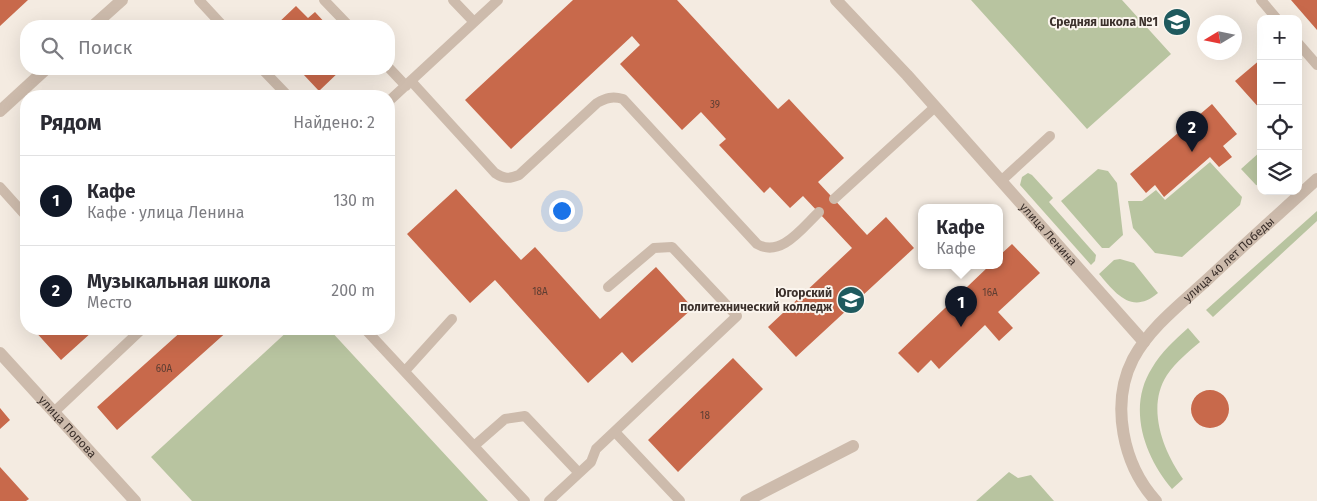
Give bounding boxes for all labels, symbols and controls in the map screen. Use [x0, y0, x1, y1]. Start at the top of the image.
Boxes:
school or university icon: Средняя школа №1 [1162, 7, 1192, 37]
place label: Средняя школа №1 [1049, 15, 1158, 29]
north arrow [1197, 15, 1242, 60]
map controls [1257, 15, 1302, 195]
button: + [1257, 15, 1302, 60]
search box [20, 20, 395, 75]
icon: search [38, 34, 66, 62]
text: Поиск [78, 36, 132, 59]
button: − [1257, 60, 1302, 105]
house number: 39 [710, 99, 720, 111]
button: locate [1257, 105, 1302, 150]
text: Рядом [40, 110, 101, 136]
pin: 2 [1176, 111, 1208, 152]
text: Найдено: 2 [293, 113, 375, 132]
button: layers [1257, 150, 1302, 195]
text: Кафе [87, 180, 136, 203]
text: 1 [52, 191, 60, 210]
text: 130 m [333, 191, 375, 210]
your location [549, 198, 575, 224]
street label: улица Ленина [1017, 200, 1080, 268]
text: Кафе · улица Ленина [87, 203, 244, 222]
popup [918, 204, 1003, 269]
street label: улица 40 лет Победы [1180, 214, 1277, 305]
text: Кафе [936, 216, 985, 239]
text: Кафе [936, 239, 976, 258]
text: Музыкальная школа [87, 270, 271, 293]
text: 2 [52, 281, 60, 300]
text: 200 m [331, 281, 375, 300]
school or university icon: Югорский политехнический колледж [836, 285, 866, 315]
house number: 18А [532, 286, 548, 298]
place label: Югорский политехнический колледж [680, 286, 833, 314]
pin: 1 [945, 286, 977, 327]
house number: 16А [982, 287, 998, 299]
text: Место [87, 293, 132, 312]
house number: 60А [156, 363, 173, 375]
street label: улица Попова [36, 393, 99, 461]
house number: 18 [700, 410, 710, 422]

